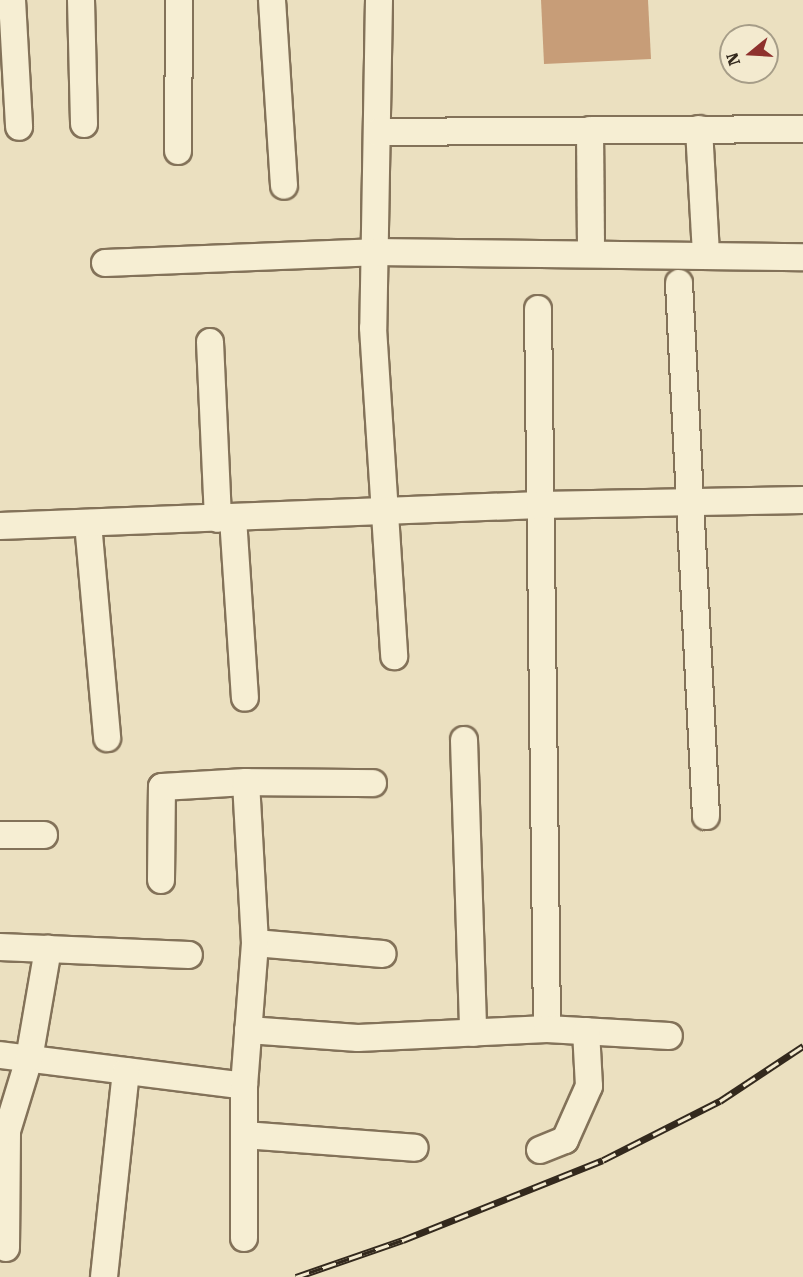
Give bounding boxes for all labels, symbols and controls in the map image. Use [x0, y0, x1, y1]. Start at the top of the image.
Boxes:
north arrow [719, 24, 779, 84]
text: N [722, 50, 744, 68]

